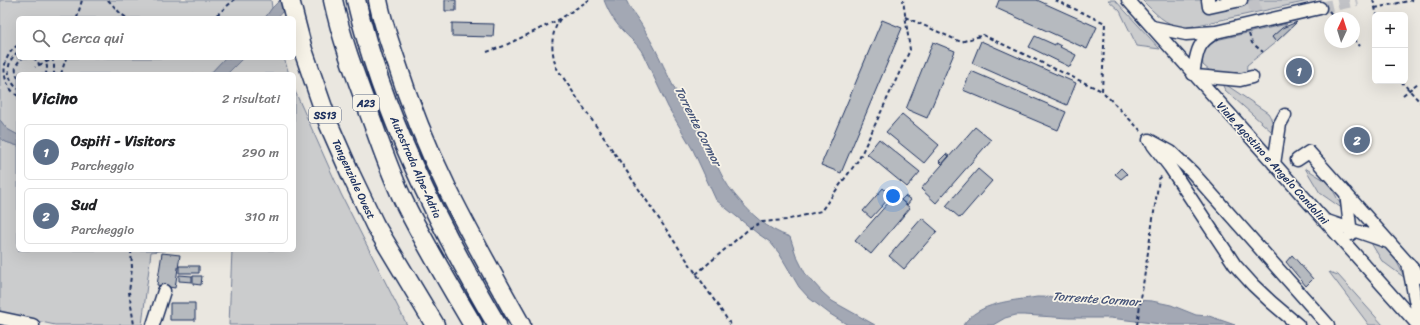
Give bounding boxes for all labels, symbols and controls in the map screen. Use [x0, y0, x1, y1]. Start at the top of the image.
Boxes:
north arrow [1324, 12, 1360, 48]
map controls [1372, 12, 1408, 84]
button: + [1372, 12, 1408, 48]
search box [16, 16, 296, 60]
text: Cerca qui [62, 25, 124, 51]
icon: search [30, 27, 52, 49]
button: − [1372, 48, 1408, 84]
pin: 1 [1286, 56, 1312, 86]
water label: Torrente Cormor [668, 82, 729, 172]
text: Vicino [32, 83, 78, 113]
text: 2 risultati [222, 87, 280, 110]
road number: A23 [353, 95, 379, 111]
street label: Viale Agostino e Angelo Candolini [1212, 97, 1334, 230]
road number: SS13 [309, 107, 341, 123]
street label: Autostrada Alpe-Adria [384, 112, 447, 222]
pin: 2 [1344, 125, 1370, 155]
text: Ospiti - Visitors [71, 128, 175, 154]
street label: Tangenziale Ovest [327, 136, 381, 223]
text: 1 [43, 141, 49, 164]
text: 290 m [242, 141, 279, 164]
text: Parcheggio [71, 154, 134, 177]
your location [883, 186, 903, 206]
text: Sud [71, 192, 96, 218]
text: 2 [42, 205, 50, 228]
text: 310 m [245, 205, 279, 228]
text: Parcheggio [71, 218, 134, 241]
water label: Torrente Cormor [1052, 285, 1142, 313]

